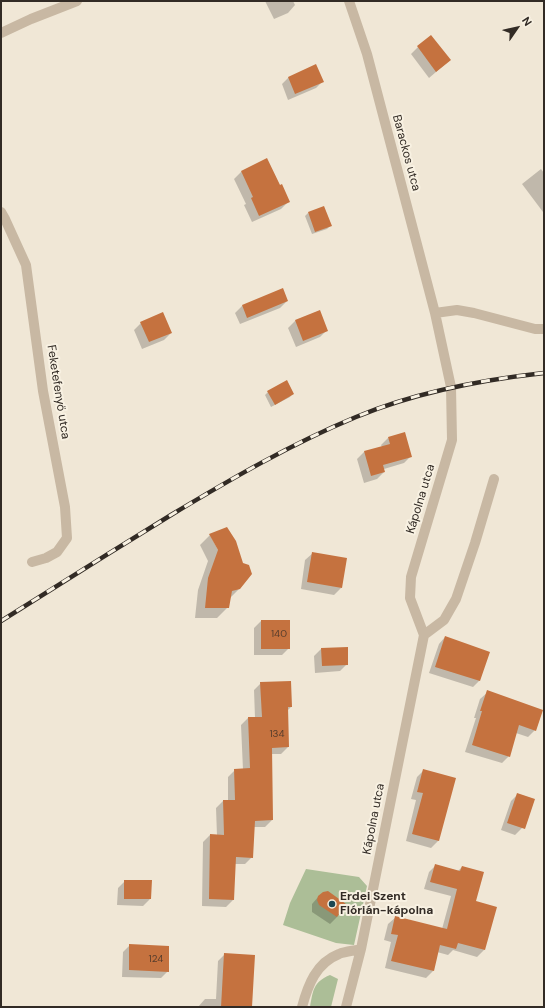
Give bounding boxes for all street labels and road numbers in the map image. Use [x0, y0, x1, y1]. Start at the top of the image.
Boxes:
street label: Barackos utca [389, 113, 423, 193]
street label: Feketefenyő utca [43, 344, 73, 440]
street label: Kápolna utca [404, 462, 438, 536]
street label: Kápolna utca [360, 782, 388, 856]

